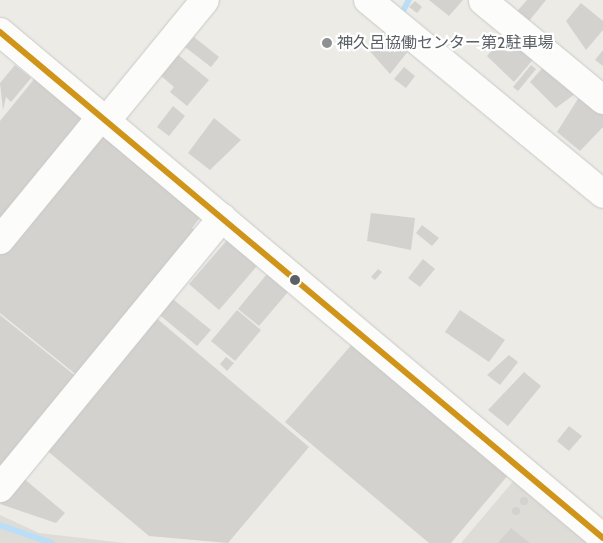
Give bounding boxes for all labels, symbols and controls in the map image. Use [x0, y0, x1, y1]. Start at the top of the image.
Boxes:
place label: 神久呂協働センター第2駐車場 [337, 33, 553, 53]
marker: 神久呂協働センター第2駐車場 [321, 37, 333, 49]
unlabelled marker [290, 275, 300, 285]

